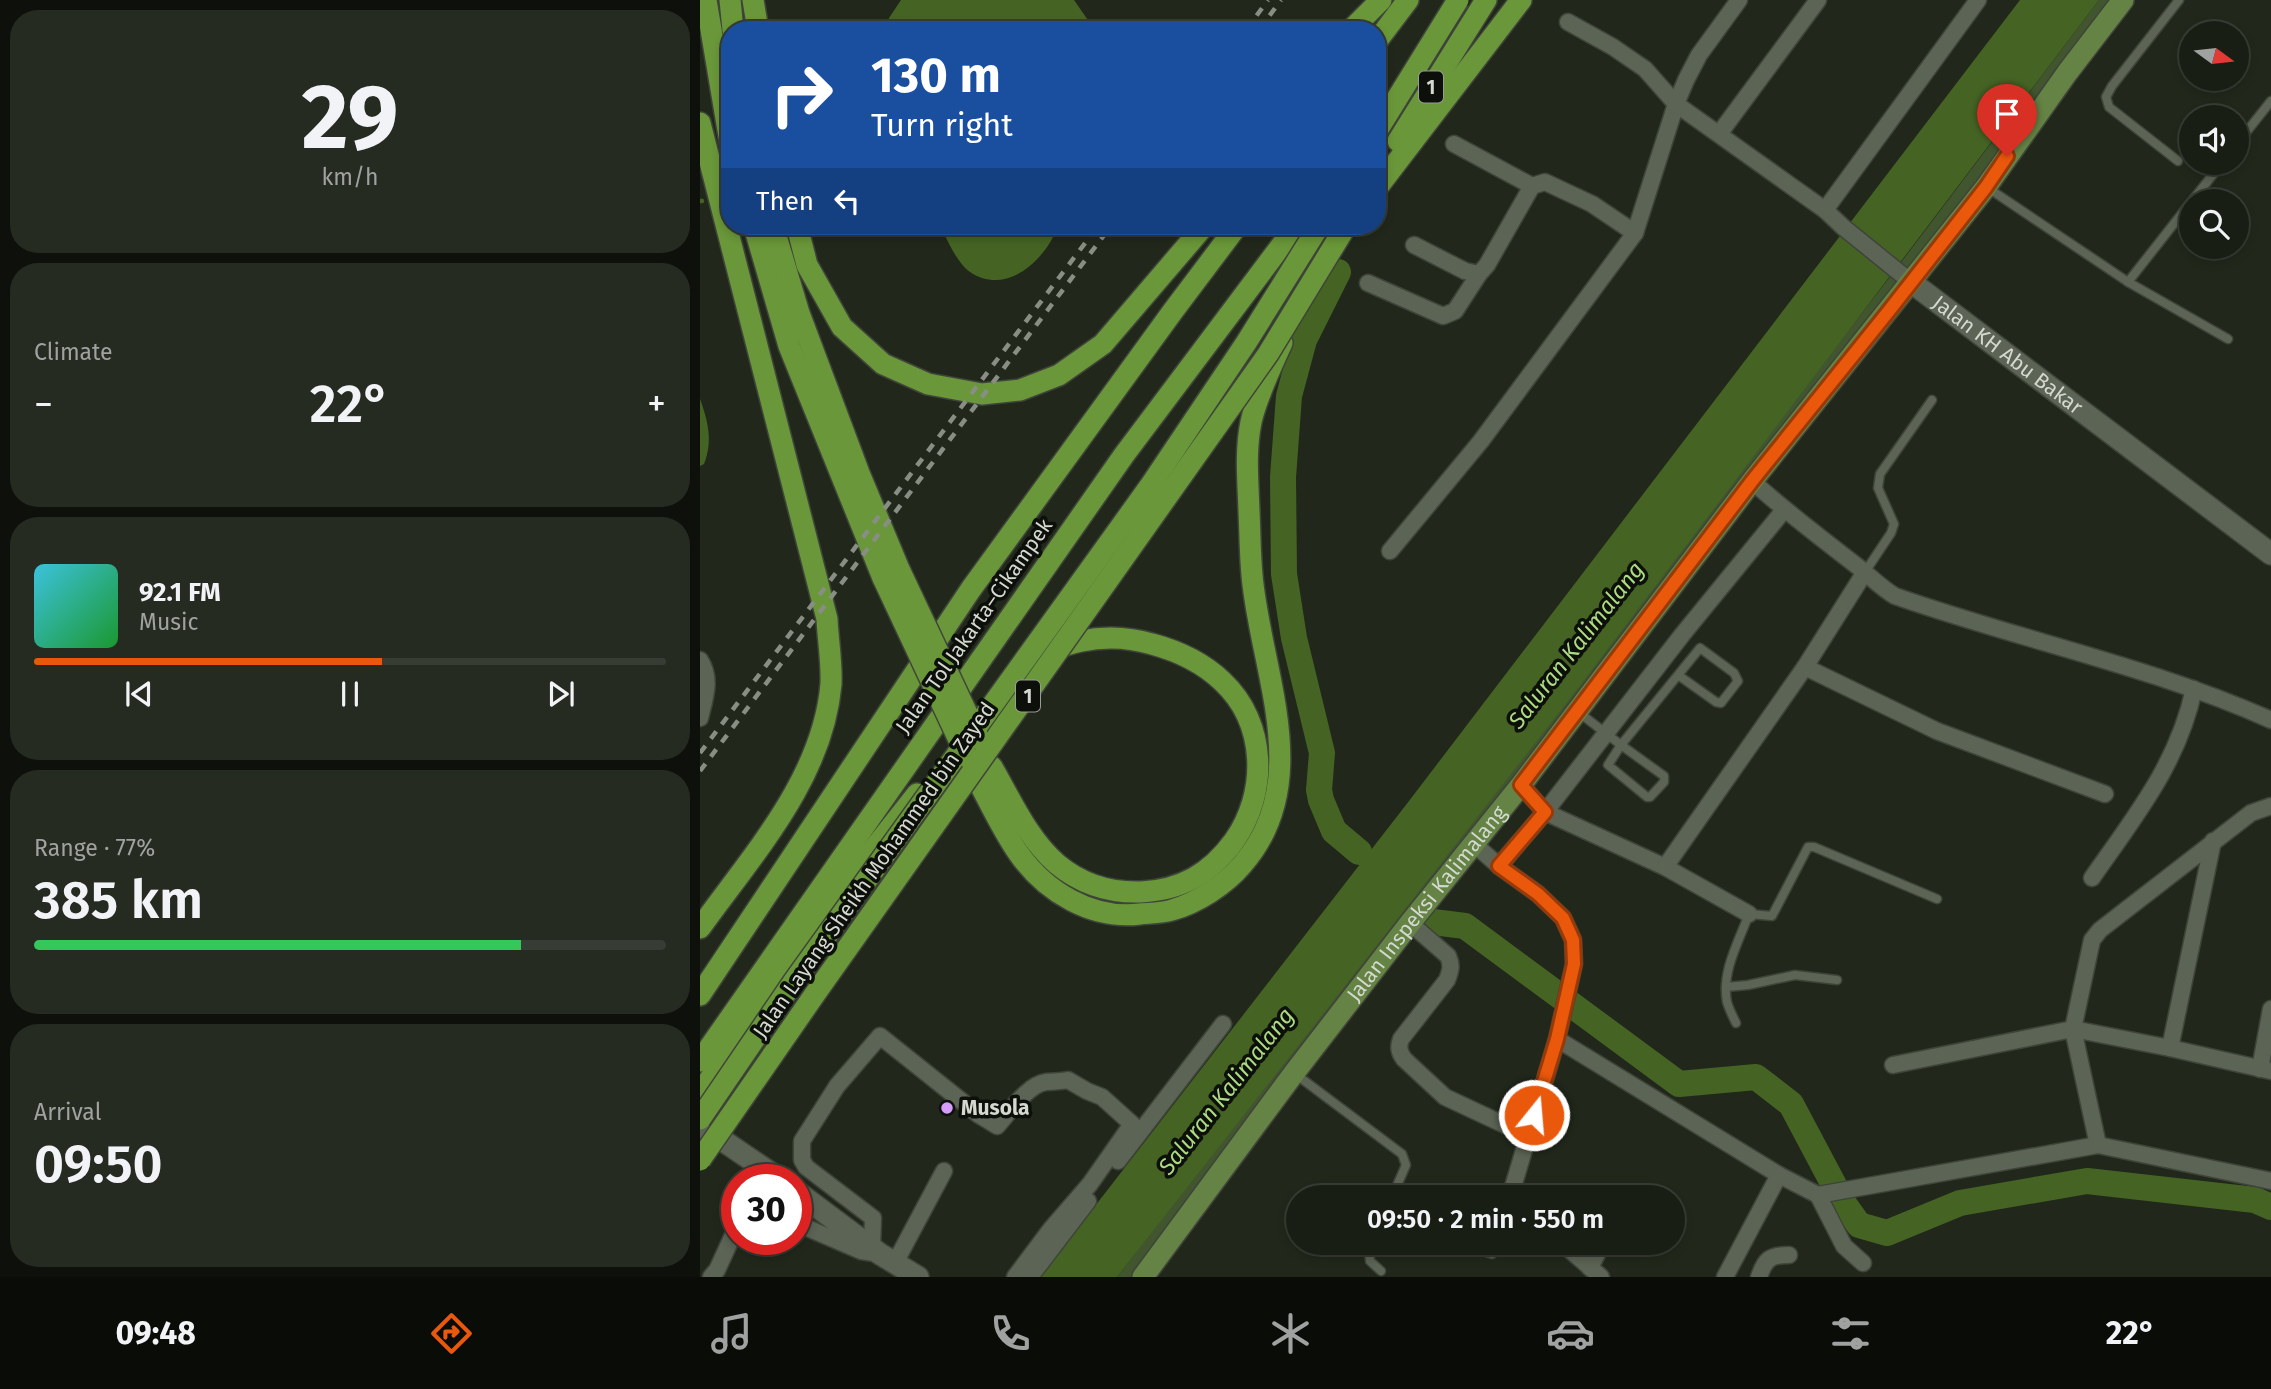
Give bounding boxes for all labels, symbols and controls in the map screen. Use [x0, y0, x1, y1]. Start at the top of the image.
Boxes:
north arrow [2179, 21, 2249, 91]
map controls [2179, 21, 2249, 259]
text: 130 m [871, 46, 1001, 105]
icon: right [756, 49, 847, 140]
text: 29 [301, 63, 399, 172]
road number: 1 [1419, 72, 1443, 102]
pin [1977, 84, 2037, 156]
icon: arrive [1988, 95, 2026, 133]
button: sound [2179, 105, 2249, 175]
text: Turn right [871, 106, 1013, 144]
text: km/h [322, 163, 378, 191]
icon: left [828, 182, 866, 220]
text: Then [756, 186, 814, 217]
button: search [2179, 189, 2249, 259]
street label: Jalan KH Abu Bakar [1927, 290, 2088, 420]
text: Climate [34, 338, 113, 366]
text: 22° [310, 373, 390, 436]
text: − [34, 381, 53, 427]
text: + [647, 381, 666, 427]
street label: Jalan Tol Jakarta–Cikampek [890, 513, 1058, 738]
water label: Saluran Kalimalang [1502, 556, 1650, 735]
text: 92.1 FM [139, 577, 221, 608]
text: Music [139, 608, 199, 636]
icon: previous [120, 675, 158, 713]
icon: pause [331, 675, 369, 713]
icon: next [542, 675, 580, 713]
road number: 1 [1016, 680, 1040, 712]
street label: Jalan Layang Sheikh Mohammed bin Zayed [747, 697, 1001, 1043]
street label: Jalan Inspeksi Kalimalang [1341, 800, 1512, 1007]
text: Range · 77% [34, 834, 155, 862]
text: 385 km [34, 869, 203, 932]
water label: Saluran Kalimalang [1152, 1002, 1300, 1181]
position arrow [1497, 1078, 1571, 1152]
place label: Musola [961, 1095, 1030, 1121]
text: Arrival [34, 1098, 101, 1126]
marker: Musola [939, 1100, 955, 1116]
text: 09:50 [34, 1133, 163, 1196]
speed limit sign: 30 [721, 1164, 812, 1255]
text: 09:50 · 2 min · 550 m [1367, 1204, 1604, 1235]
icon: directions [427, 1309, 476, 1358]
icon: music [707, 1309, 756, 1358]
icon: phone [986, 1309, 1035, 1358]
icon: climate [1266, 1309, 1315, 1358]
icon: car [1546, 1309, 1595, 1358]
icon: filters [1826, 1309, 1875, 1358]
text: 09:48 [115, 1314, 196, 1352]
text: 22° [2106, 1314, 2155, 1352]

